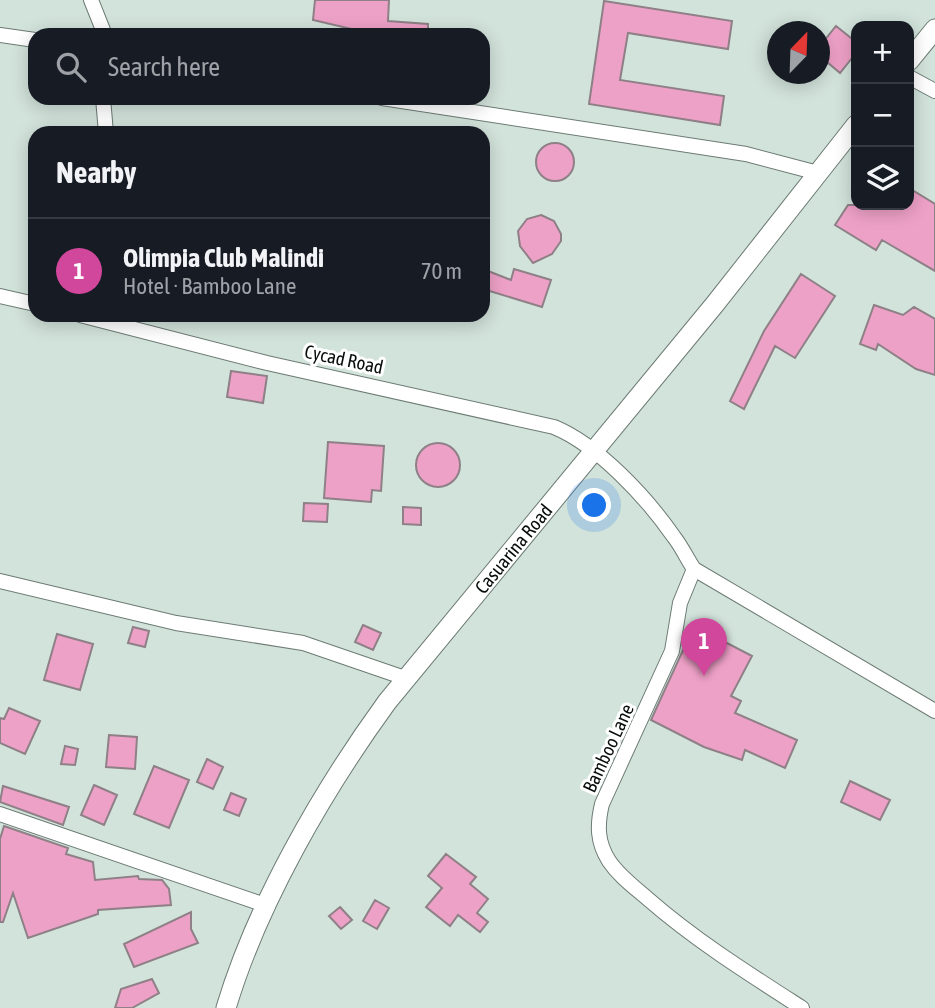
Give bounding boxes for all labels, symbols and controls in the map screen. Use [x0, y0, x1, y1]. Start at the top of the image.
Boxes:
north arrow [767, 21, 830, 84]
map controls [851, 21, 914, 210]
button: + [851, 21, 914, 84]
search box [28, 28, 490, 105]
icon: search [52, 48, 90, 86]
text: Search here [108, 52, 220, 82]
button: − [851, 84, 914, 147]
button: layers [851, 147, 914, 210]
text: Nearby [56, 155, 136, 189]
text: Olimpia Club Malindi [123, 243, 324, 273]
text: 1 [74, 258, 84, 284]
text: 70 m [421, 258, 462, 284]
text: Hotel · Bamboo Lane [123, 273, 296, 299]
street label: Cycad Road [303, 340, 385, 378]
your location [577, 488, 611, 522]
street label: Casuarina Road [470, 500, 557, 598]
pin: 1 [681, 618, 727, 676]
street label: Bamboo Lane [578, 700, 638, 796]

